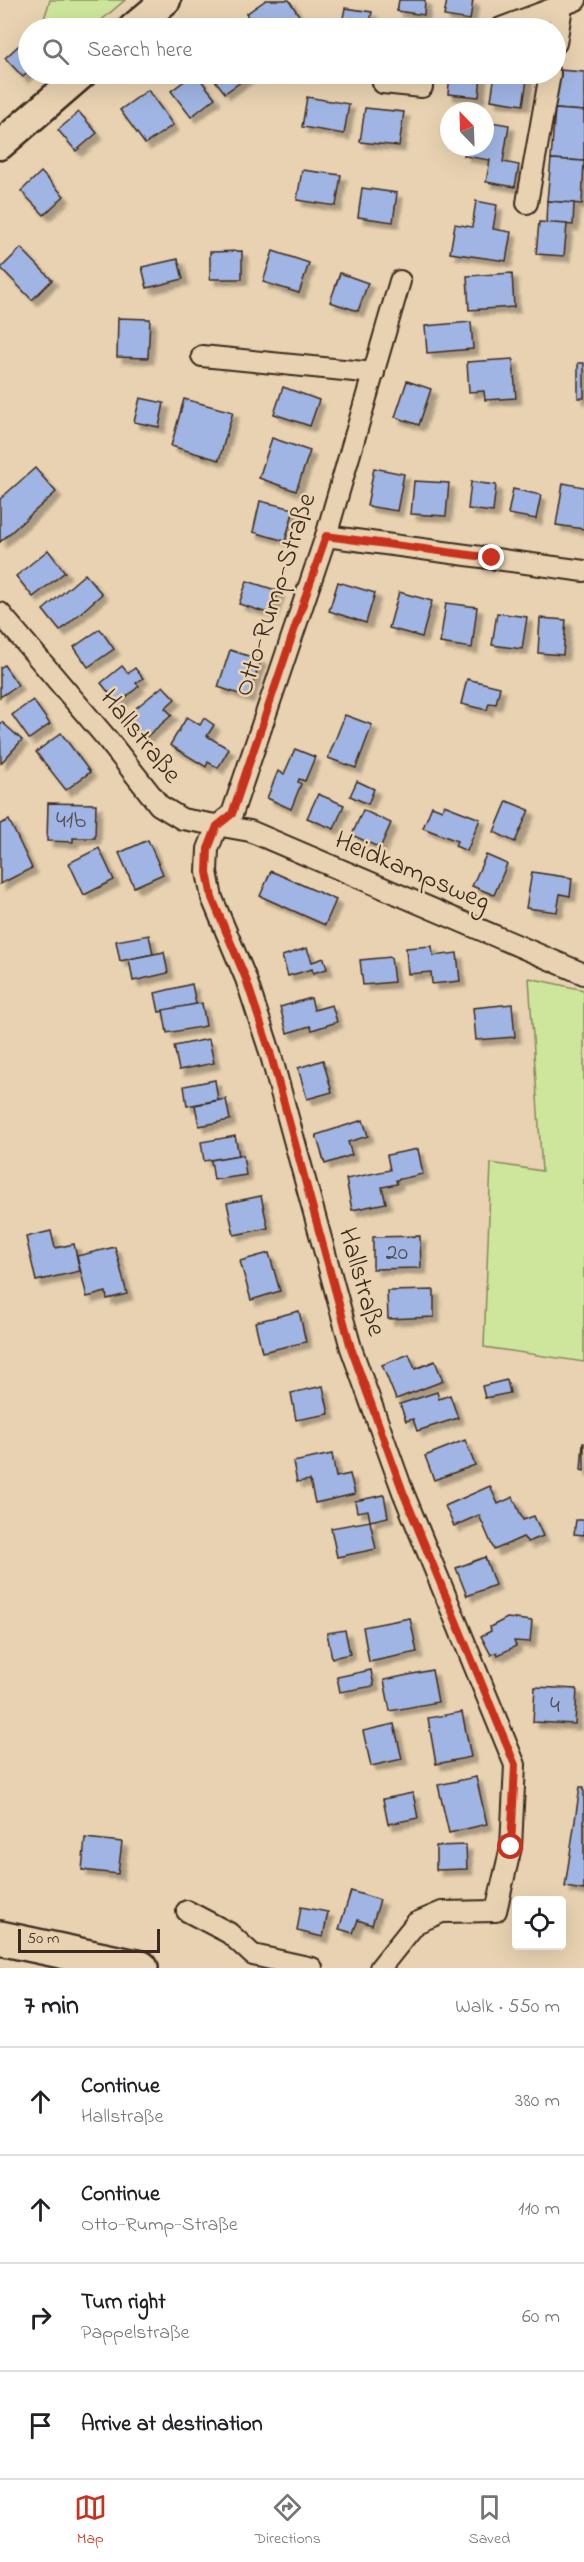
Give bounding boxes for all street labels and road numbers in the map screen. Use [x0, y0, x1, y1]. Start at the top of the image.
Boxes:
street label: Otto-Rump-Straße [225, 487, 328, 702]
street label: Hallstraße [90, 681, 191, 793]
street label: Heidkampsweg [328, 822, 496, 922]
street label: Hallstraße [327, 1223, 395, 1342]

